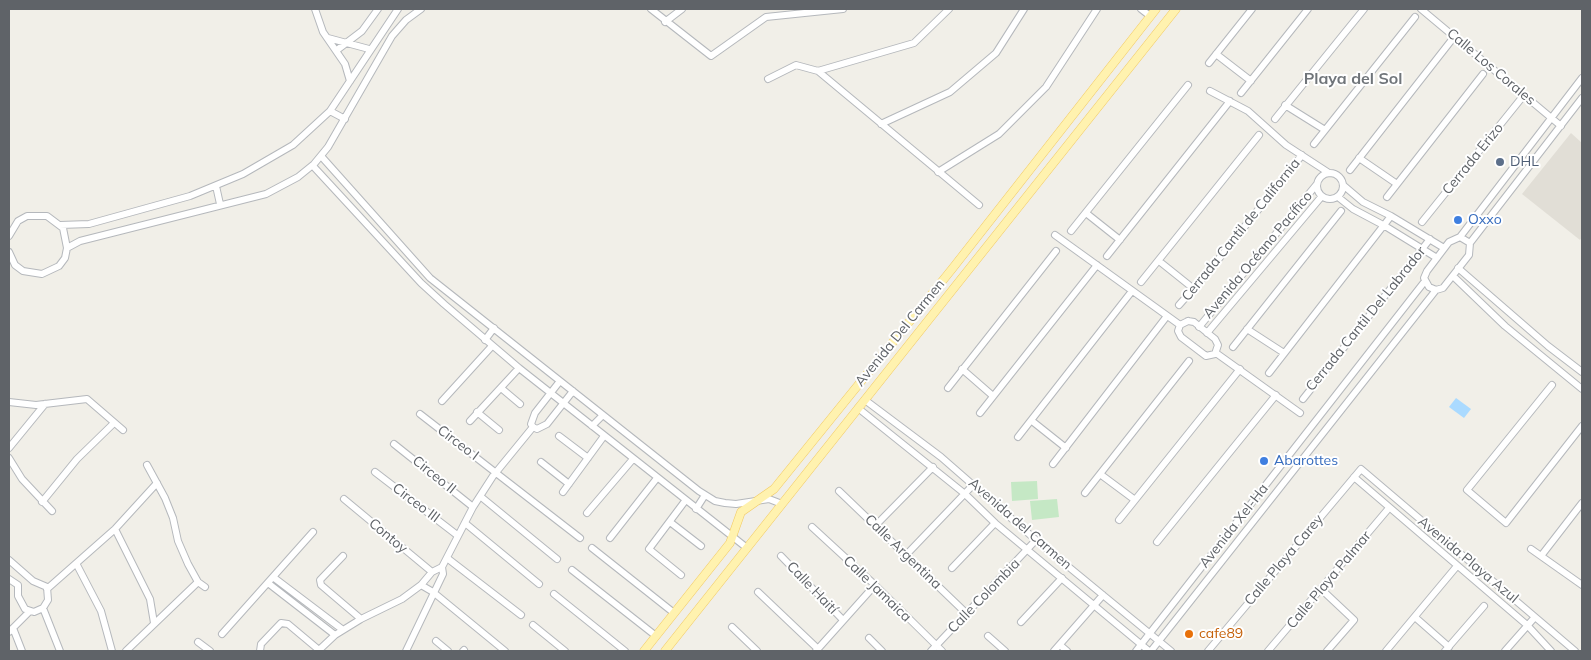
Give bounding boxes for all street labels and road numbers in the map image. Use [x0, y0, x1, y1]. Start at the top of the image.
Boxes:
street label: Calle Los Corales [1443, 25, 1539, 109]
street label: Cerrada Erizo [1439, 120, 1507, 198]
street label: Cerrada Cantil de California [1178, 155, 1304, 305]
street label: Avenida Océano Pacífico [1200, 188, 1316, 322]
street label: Cerrada Cantil Del Labrador [1302, 243, 1430, 395]
street label: Avenida Del Carmen [852, 276, 948, 390]
street label: Circeo I [434, 422, 482, 464]
street label: Circeo II [409, 452, 459, 498]
street label: Avenida del Carmen [965, 475, 1075, 573]
street label: Circeo III [389, 480, 443, 526]
street label: Avenida Xel-Ha [1196, 481, 1272, 571]
street label: Calle Argentina [861, 511, 945, 593]
street label: Calle Playa Carey [1241, 511, 1327, 609]
street label: Avenida Playa Azul [1414, 513, 1522, 607]
street label: Contoy [365, 515, 411, 557]
street label: Calle Playa Palmar [1283, 528, 1375, 632]
street label: Calle Jamaica [840, 552, 914, 626]
street label: Calle Colombia [944, 555, 1024, 637]
street label: Calle Haití [783, 558, 841, 618]

